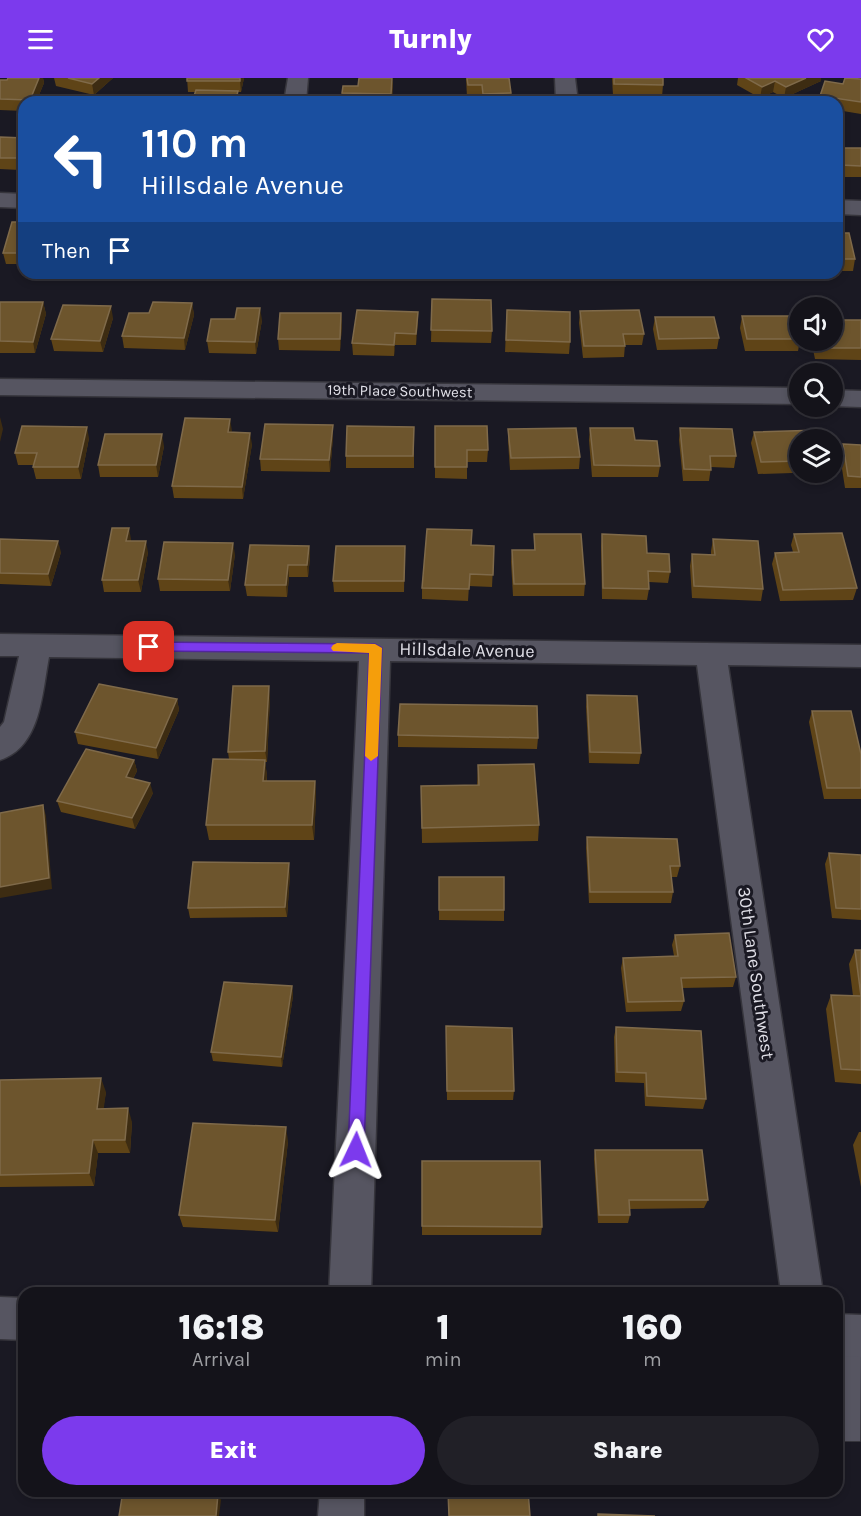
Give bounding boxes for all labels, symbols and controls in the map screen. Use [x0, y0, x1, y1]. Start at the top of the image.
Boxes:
icon: menu [24, 23, 57, 56]
text: Turnly [389, 23, 472, 55]
icon: heart [804, 23, 837, 56]
text: 110 m [141, 118, 248, 168]
icon: left [42, 120, 120, 198]
text: Hillsdale Avenue [141, 169, 344, 201]
icon: arrive [103, 234, 136, 267]
text: Then [42, 238, 91, 264]
map controls [789, 297, 843, 483]
button: sound [789, 297, 843, 351]
button: search [789, 363, 843, 417]
street label: 19th Place Southwest [327, 381, 473, 401]
button: layers [789, 429, 843, 483]
pin [123, 621, 174, 672]
icon: arrive [132, 630, 165, 663]
street label: Hillsdale Avenue [399, 638, 535, 662]
street label: 30th Lane Southwest [733, 885, 779, 1061]
position arrow [324, 1118, 388, 1182]
text: 16:18 [178, 1306, 265, 1348]
text: 1 [436, 1306, 450, 1348]
text: 160 [622, 1306, 683, 1348]
text: Arrival [192, 1348, 251, 1371]
text: min [425, 1348, 462, 1371]
text: m [643, 1348, 662, 1371]
button: Exit [42, 1416, 425, 1485]
button: Share [437, 1416, 819, 1485]

